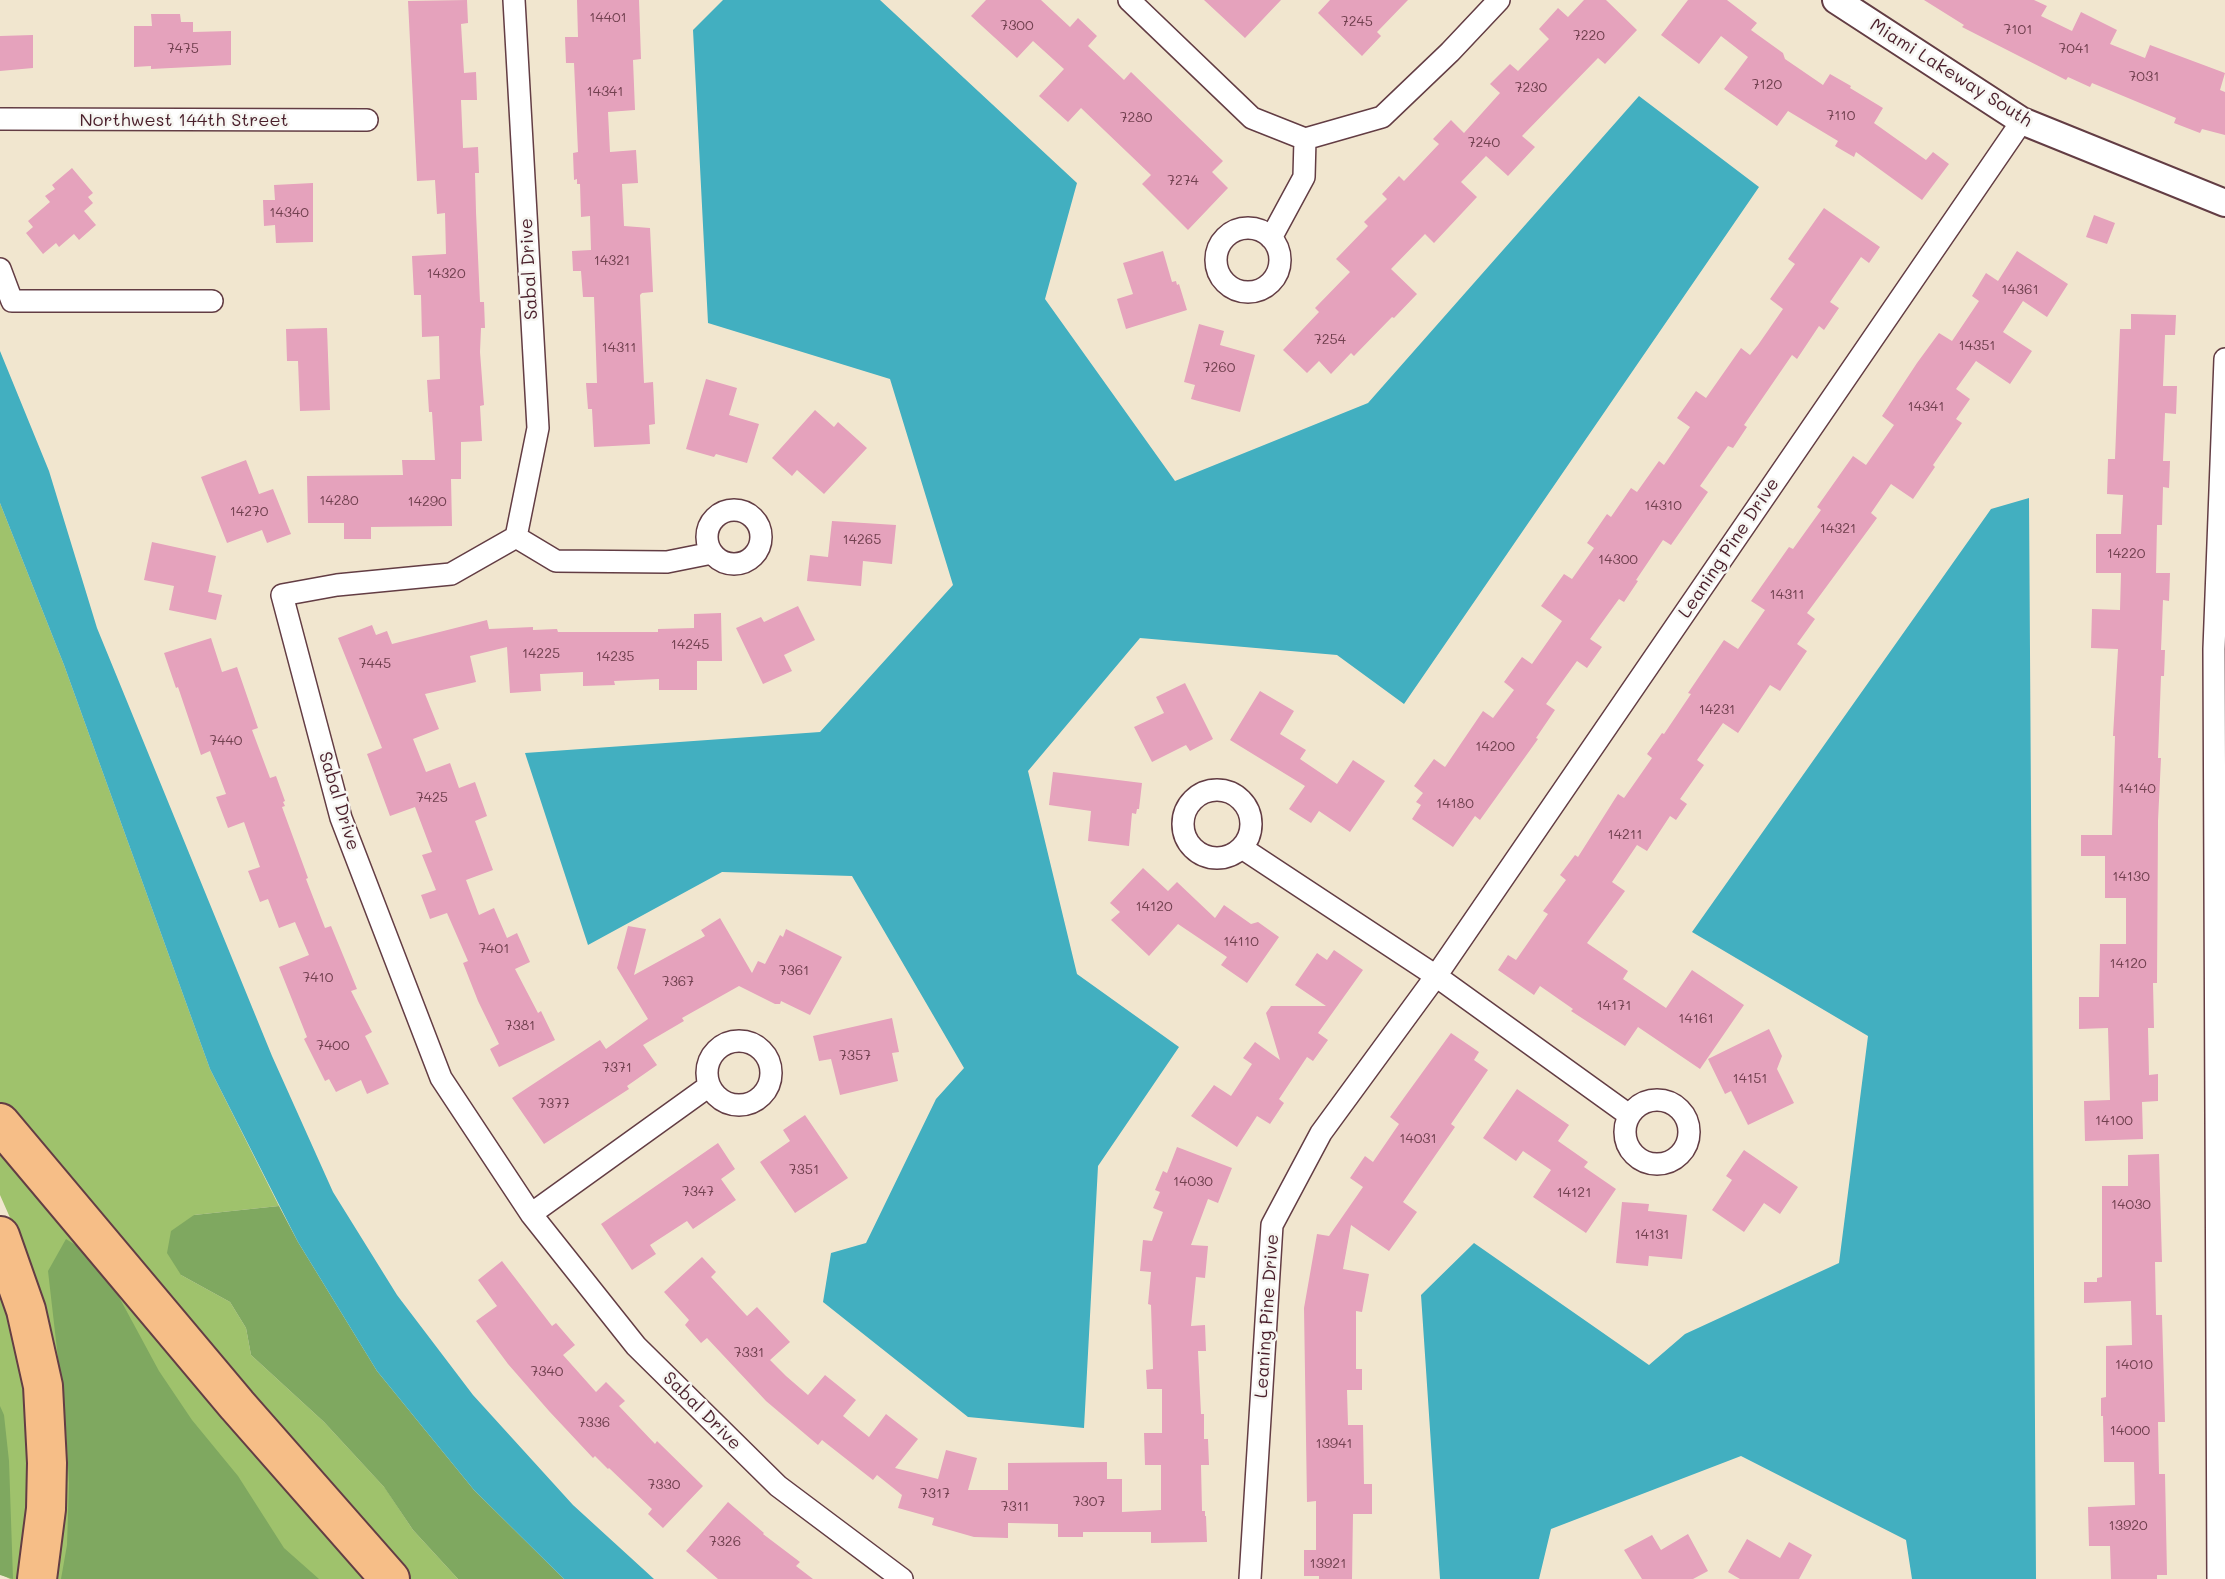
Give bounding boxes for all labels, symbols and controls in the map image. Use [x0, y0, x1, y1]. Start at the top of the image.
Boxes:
house number: 14401 [589, 10, 627, 26]
house number: 7245 [1341, 14, 1373, 30]
street label: Miami Lakeway South [1866, 14, 2036, 132]
house number: 7300 [1000, 18, 1034, 34]
house number: 7101 [2004, 22, 2032, 38]
house number: 7220 [1573, 28, 1605, 44]
house number: 7475 [167, 41, 199, 57]
house number: 7041 [2059, 41, 2089, 57]
house number: 7031 [2129, 69, 2159, 85]
house number: 7120 [1752, 77, 1782, 93]
house number: 7230 [1515, 80, 1547, 96]
house number: 14341 [586, 84, 624, 100]
house number: 7110 [1827, 108, 1855, 124]
street label: Northwest 144th Street [80, 109, 288, 131]
house number: 7280 [1120, 110, 1152, 126]
house number: 7240 [1468, 135, 1500, 151]
house number: 7274 [1167, 173, 1199, 189]
house number: 14340 [269, 205, 309, 221]
street label: Sabal Drive [516, 218, 542, 320]
house number: 14321 [594, 253, 630, 269]
house number: 14320 [426, 266, 466, 282]
house number: 14361 [2001, 282, 2039, 298]
house number: 7254 [1314, 332, 1346, 348]
house number: 14351 [1958, 338, 1996, 354]
house number: 14311 [601, 340, 637, 356]
house number: 7260 [1203, 360, 1235, 376]
house number: 14341 [1907, 399, 1945, 415]
street label: Leaning Pine Drive [1674, 474, 1784, 622]
house number: 14280 [319, 493, 359, 509]
house number: 14290 [407, 494, 447, 510]
house number: 14310 [1644, 498, 1682, 514]
house number: 14270 [230, 504, 268, 520]
house number: 14321 [1820, 521, 1856, 537]
house number: 14265 [843, 532, 881, 548]
house number: 14220 [2107, 546, 2145, 562]
house number: 14300 [1598, 552, 1638, 568]
house number: 14311 [1769, 587, 1805, 603]
house number: 14245 [671, 637, 709, 653]
house number: 14225 [522, 646, 560, 662]
house number: 14235 [596, 649, 634, 665]
house number: 7445 [359, 656, 391, 672]
house number: 14231 [1699, 702, 1735, 718]
house number: 7440 [210, 733, 242, 749]
house number: 14200 [1475, 739, 1515, 755]
street label: Sabal Drive [314, 749, 364, 853]
house number: 14140 [2118, 781, 2156, 797]
house number: 7425 [416, 790, 448, 806]
house number: 14180 [1436, 796, 1474, 812]
house number: 14211 [1608, 827, 1642, 843]
house number: 14130 [2112, 869, 2150, 885]
house number: 14120 [1135, 899, 1173, 915]
house number: 14110 [1223, 934, 1259, 950]
house number: 7401 [479, 941, 509, 957]
house number: 14120 [2109, 956, 2147, 972]
house number: 7361 [779, 963, 809, 979]
house number: 7410 [303, 970, 333, 986]
house number: 7367 [662, 974, 694, 990]
house number: 14171 [1597, 998, 1631, 1014]
house number: 14161 [1678, 1011, 1714, 1027]
house number: 7381 [505, 1018, 535, 1034]
house number: 7400 [316, 1038, 350, 1054]
house number: 7357 [839, 1048, 871, 1064]
house number: 7371 [602, 1060, 632, 1076]
house number: 14151 [1732, 1071, 1768, 1087]
house number: 7377 [538, 1096, 570, 1112]
house number: 14100 [2095, 1113, 2133, 1129]
house number: 14031 [1399, 1131, 1437, 1147]
house number: 7351 [789, 1162, 819, 1178]
house number: 14030 [1173, 1174, 1213, 1190]
house number: 7347 [682, 1184, 714, 1200]
house number: 14121 [1557, 1185, 1591, 1201]
house number: 14030 [2111, 1197, 2151, 1213]
house number: 14131 [1634, 1227, 1670, 1243]
street label: Leaning Pine Drive [1250, 1233, 1284, 1399]
house number: 7331 [734, 1345, 764, 1361]
house number: 14010 [2115, 1357, 2153, 1373]
house number: 7340 [531, 1364, 563, 1380]
street label: Sabal Drive [658, 1367, 746, 1455]
house number: 7336 [578, 1415, 610, 1431]
house number: 14000 [2110, 1423, 2150, 1439]
house number: 13941 [1315, 1436, 1353, 1452]
house number: 7330 [648, 1477, 680, 1493]
house number: 7317 [920, 1486, 950, 1502]
house number: 7307 [1073, 1494, 1105, 1510]
house number: 7311 [1001, 1499, 1029, 1515]
house number: 13920 [2108, 1518, 2148, 1534]
house number: 7326 [709, 1534, 741, 1550]
house number: 13921 [1310, 1556, 1346, 1572]

